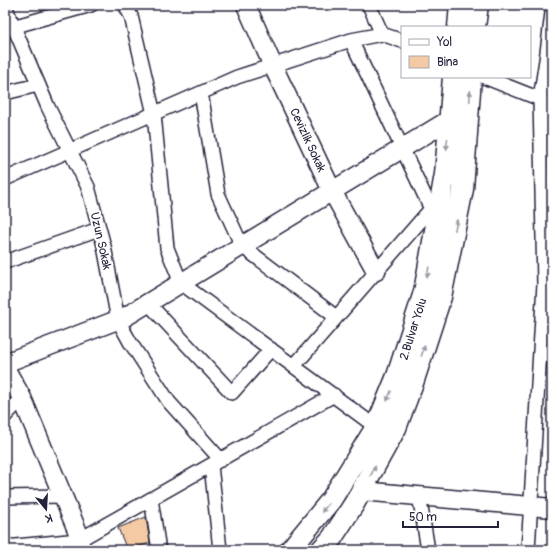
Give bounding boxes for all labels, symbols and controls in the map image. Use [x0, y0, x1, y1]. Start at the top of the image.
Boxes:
legend [401, 26, 531, 78]
text: Yol [436, 35, 452, 50]
text: Bina [437, 55, 459, 70]
one-way arrow [467, 90, 474, 102]
street label: Cevizlik Sokak [286, 106, 329, 175]
one-way arrow [444, 138, 451, 150]
street label: Uzun Sokak [87, 211, 114, 271]
one-way arrow [453, 219, 459, 232]
one-way arrow [425, 266, 431, 278]
street label: 2.Bulvar Yolu [396, 296, 431, 362]
one-way arrow [420, 345, 426, 357]
one-way arrow [386, 390, 392, 401]
one-way arrow [370, 465, 376, 476]
north arrow [26, 489, 66, 529]
one-way arrow [320, 503, 329, 514]
scale bar [403, 503, 498, 529]
text: 50 m [409, 510, 437, 525]
text: K [43, 511, 54, 525]

